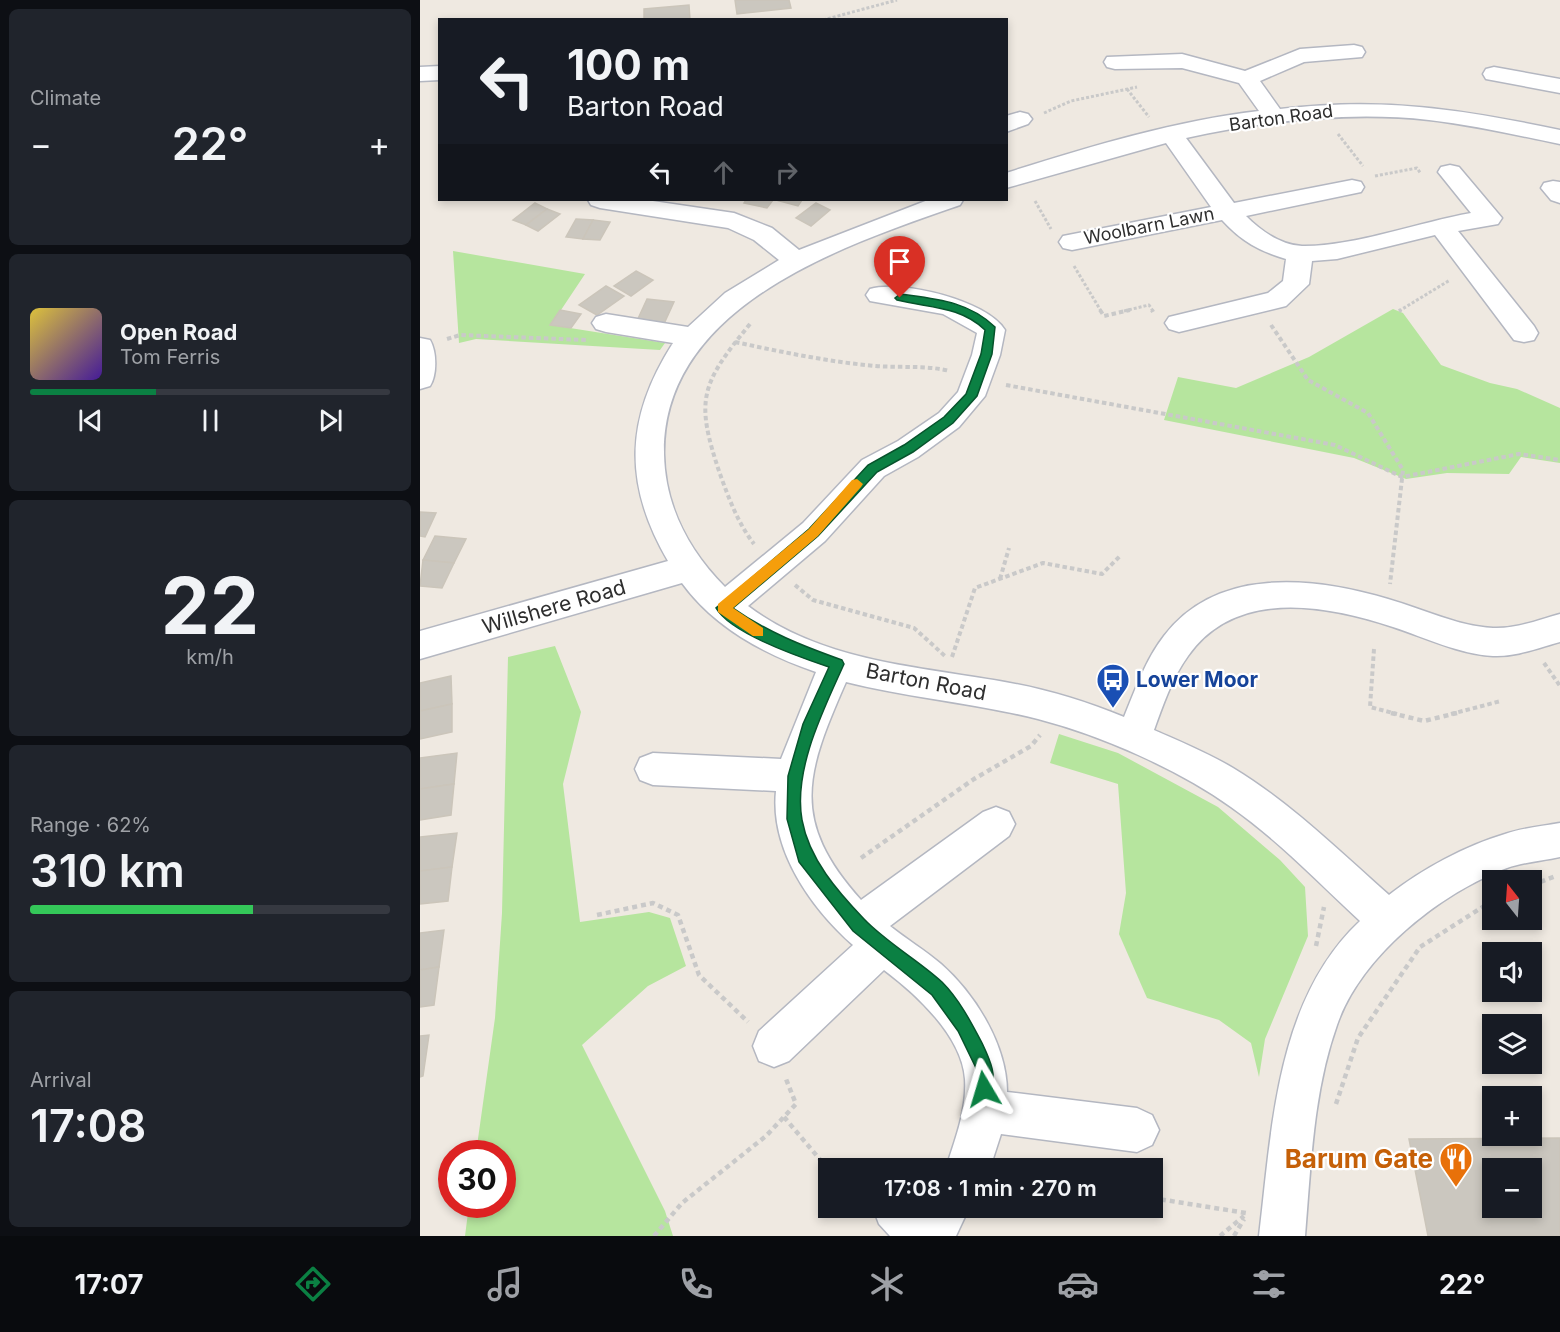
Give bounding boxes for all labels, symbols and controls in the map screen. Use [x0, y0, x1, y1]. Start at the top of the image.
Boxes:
text: 100 m [567, 39, 690, 90]
icon: left [468, 42, 546, 120]
text: Climate [30, 86, 101, 110]
text: Barton Road [567, 90, 724, 123]
street label: Barton Road [1228, 100, 1334, 135]
text: 22° [172, 116, 248, 171]
text: − [30, 124, 52, 164]
text: + [368, 124, 390, 164]
icon: left [644, 156, 677, 189]
icon: ahead [707, 156, 740, 189]
icon: right [770, 156, 803, 189]
street label: Woolbarn Lawn [1082, 203, 1216, 248]
pin [874, 236, 925, 298]
icon: arrive [883, 245, 916, 278]
text: Open Road [120, 319, 237, 345]
text: Tom Ferris [120, 345, 220, 369]
icon: previous [74, 404, 107, 437]
icon: pause [194, 404, 227, 437]
icon: next [314, 404, 347, 437]
text: 22 [161, 558, 259, 653]
street label: Willshere Road [479, 574, 628, 639]
text: km/h [186, 645, 234, 669]
street label: Barton Road [864, 658, 988, 705]
bus stop icon: Lower Moor [1095, 662, 1131, 709]
place label: Lower Moor [1136, 667, 1258, 692]
text: Range · 62% [30, 813, 151, 837]
text: 310 km [30, 843, 185, 898]
north arrow [1482, 870, 1542, 930]
map controls [1482, 870, 1542, 1218]
button: sound [1482, 942, 1542, 1002]
button: layers [1482, 1014, 1542, 1074]
position arrow [952, 1057, 1016, 1121]
text: Arrival [30, 1068, 92, 1092]
button: + [1482, 1086, 1542, 1146]
text: 17:08 [30, 1098, 146, 1153]
speed limit sign: 30 [438, 1140, 516, 1218]
restaurant icon: Barum Gate [1438, 1141, 1474, 1188]
place label: Barum Gate [1285, 1143, 1433, 1174]
button: − [1482, 1158, 1542, 1218]
text: 17:08 · 1 min · 270 m [884, 1175, 1097, 1201]
icon: directions [292, 1263, 334, 1305]
icon: music [484, 1263, 526, 1305]
icon: phone [675, 1263, 717, 1305]
icon: climate [866, 1263, 908, 1305]
icon: car [1057, 1263, 1099, 1305]
icon: filters [1248, 1263, 1290, 1305]
text: 17:07 [75, 1268, 143, 1301]
text: 22° [1439, 1268, 1485, 1301]

